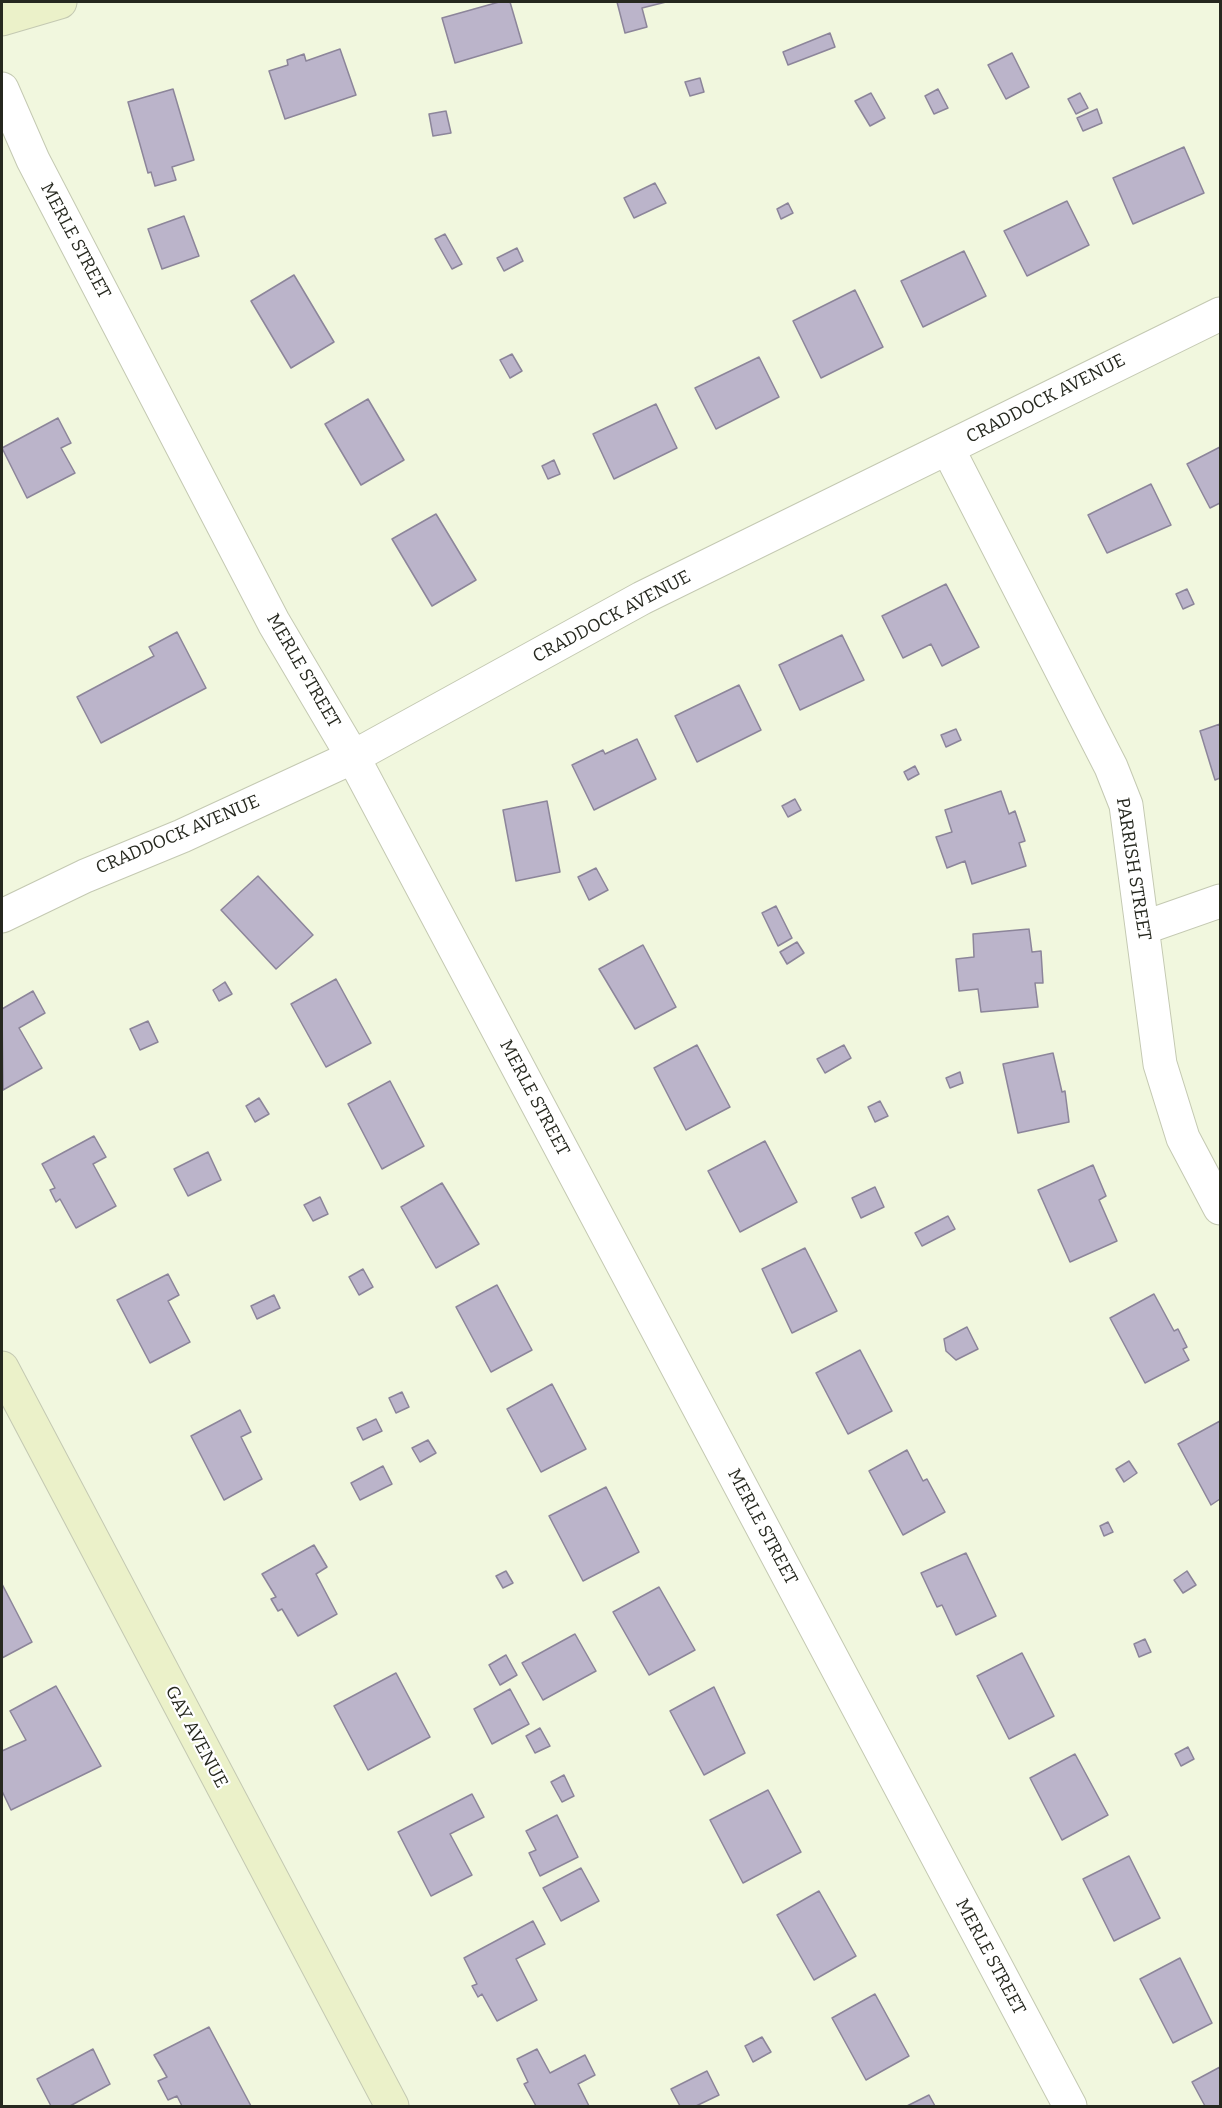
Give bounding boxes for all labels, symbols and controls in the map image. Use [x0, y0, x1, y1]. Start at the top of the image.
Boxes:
street label: MERLE STREET [35, 179, 115, 303]
street label: CRADDOCK AVENUE [963, 350, 1129, 448]
street label: CRADDOCK AVENUE [529, 566, 695, 668]
street label: MERLE STREET [262, 610, 344, 732]
street label: CRADDOCK AVENUE [93, 791, 263, 879]
street label: PARRISH STREET [1111, 796, 1155, 942]
street label: MERLE STREET [494, 1036, 574, 1160]
street label: MERLE STREET [722, 1465, 802, 1589]
street label: GAY AVENUE [160, 1682, 232, 1792]
street label: MERLE STREET [950, 1895, 1030, 2019]

